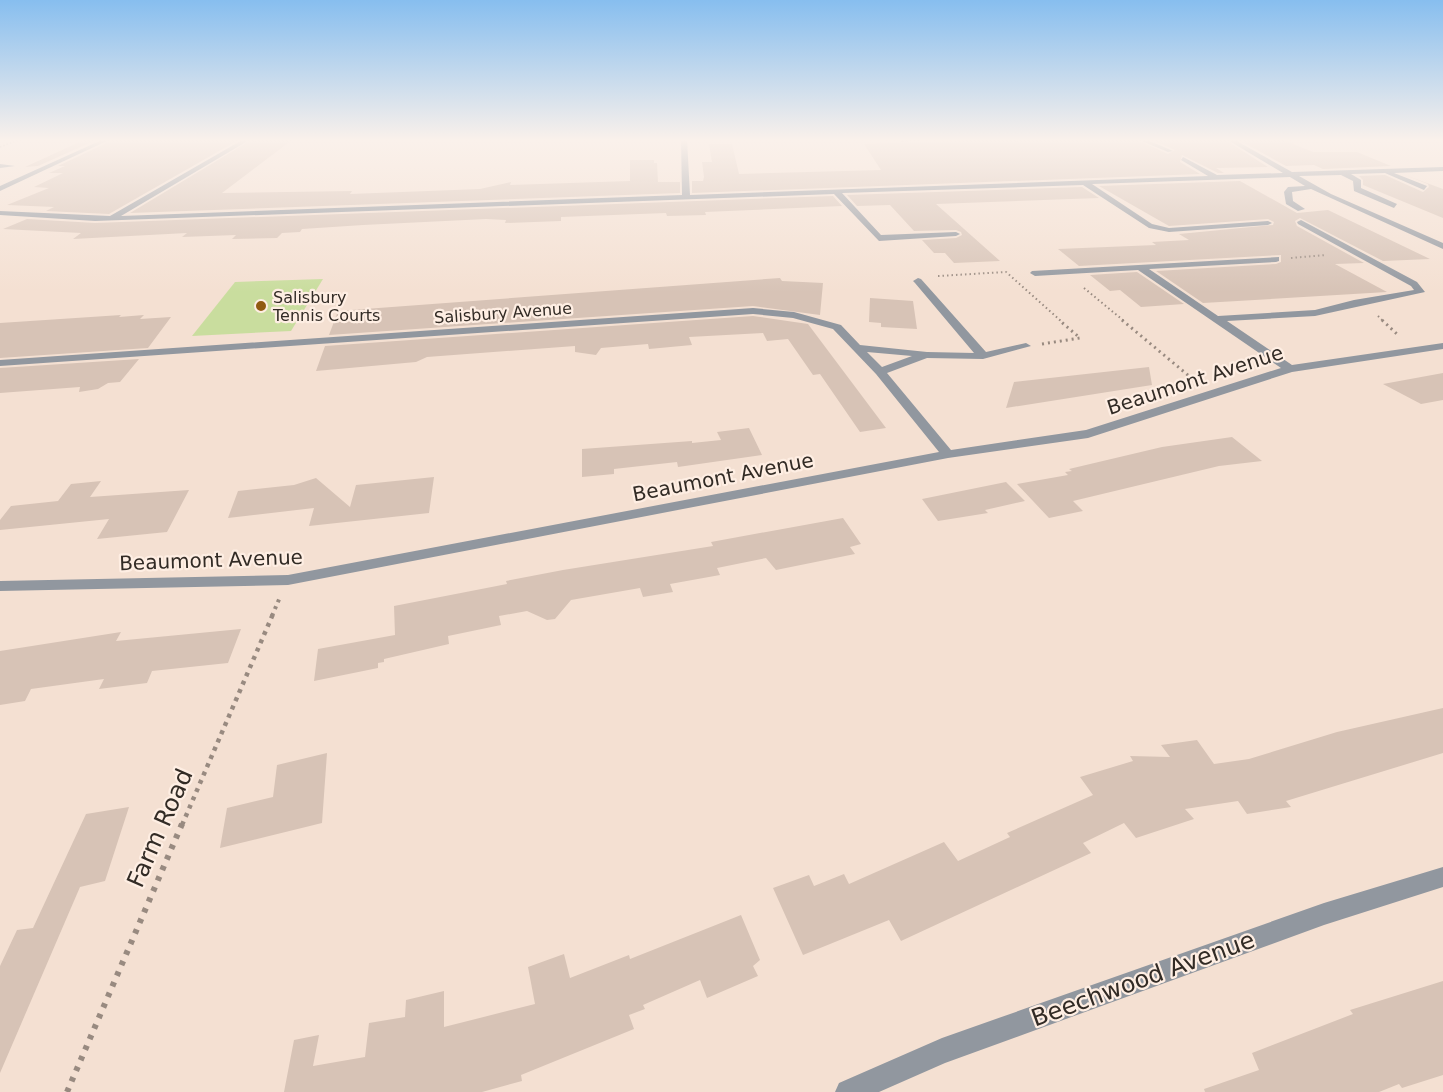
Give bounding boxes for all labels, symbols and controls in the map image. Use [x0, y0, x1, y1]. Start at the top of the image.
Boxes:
place label: Salisbury Tennis Courts [272, 288, 380, 325]
marker: Salisbury Tennis Courts [254, 299, 268, 313]
street label: Salisbury Avenue [433, 299, 573, 327]
street label: Beaumont Avenue [1104, 340, 1286, 420]
street label: Beaumont Avenue [630, 448, 816, 506]
street label: Beaumont Avenue [119, 545, 303, 575]
street label: Farm Road [121, 764, 199, 892]
street label: Beechwood Avenue [1028, 926, 1258, 1032]

